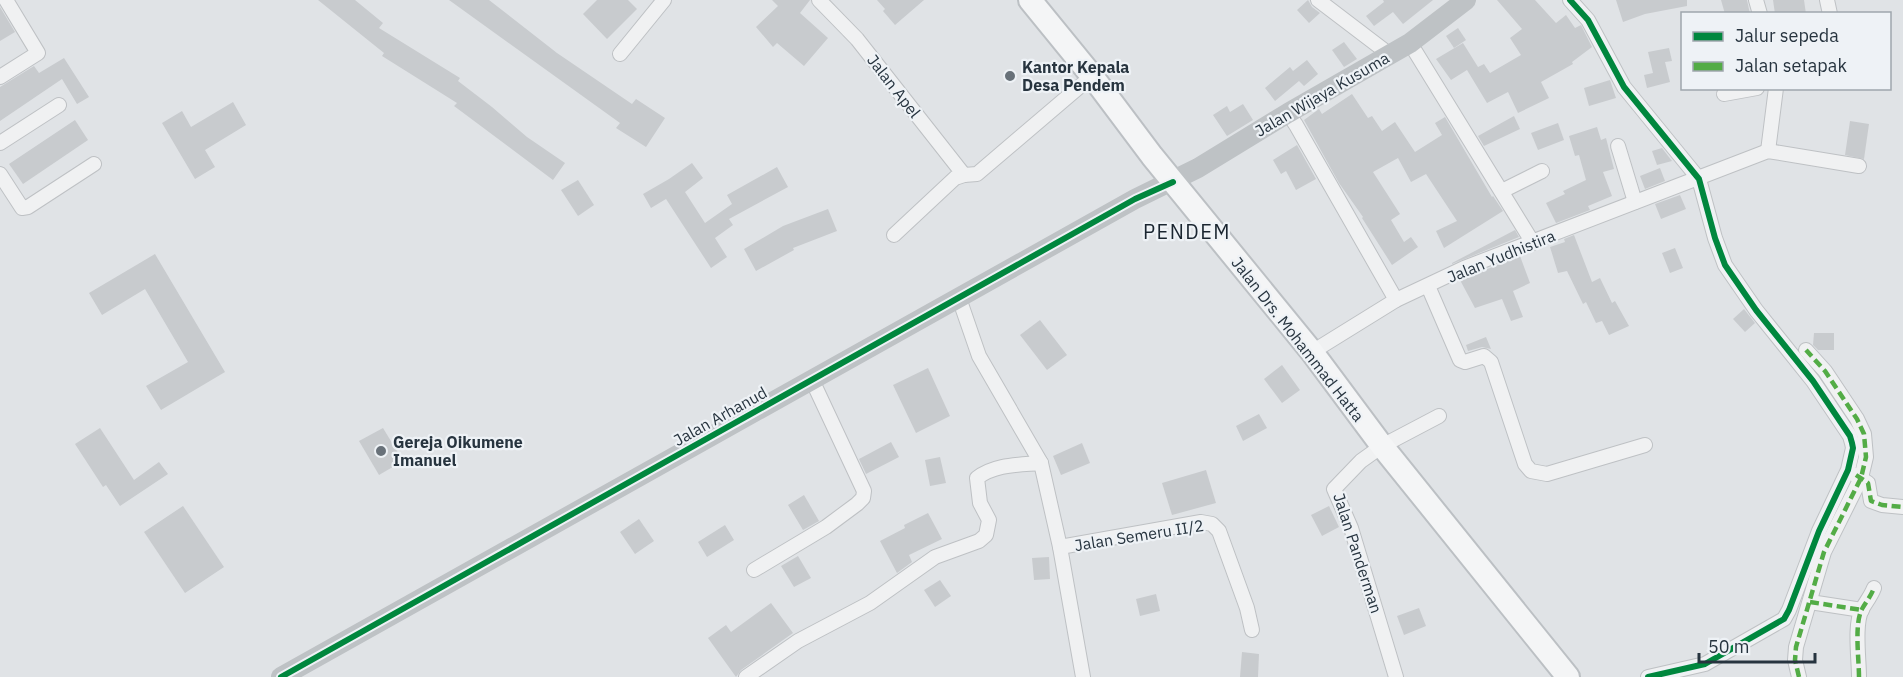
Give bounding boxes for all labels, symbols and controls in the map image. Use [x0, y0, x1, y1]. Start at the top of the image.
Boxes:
legend [1681, 12, 1891, 90]
text: Jalur sepeda [1735, 24, 1839, 47]
street label: Jalan Wijaya Kusuma [1251, 47, 1393, 141]
street label: Jalan Apel [863, 50, 925, 122]
text: Jalan setapak [1735, 54, 1847, 77]
place label: Kantor Kepala Desa Pendem [1022, 57, 1129, 95]
marker: Kantor Kepala Desa Pendem [1003, 69, 1017, 83]
district label: PENDEM [1143, 218, 1231, 245]
street label: Jalan Yudhistira [1444, 225, 1558, 287]
street label: Jalan Drs. Mohammad Hatta [1227, 253, 1369, 426]
street label: Jalan Arhanud [670, 382, 770, 450]
place label: Gereja Oikumene Imanuel [393, 432, 523, 470]
marker: Gereja Oikumene Imanuel [374, 444, 388, 458]
street label: Jalan Panderman [1329, 490, 1387, 616]
street label: Jalan Semeru II/2 [1073, 515, 1205, 555]
scale bar [1699, 626, 1814, 664]
text: 50 m [1708, 635, 1750, 658]

